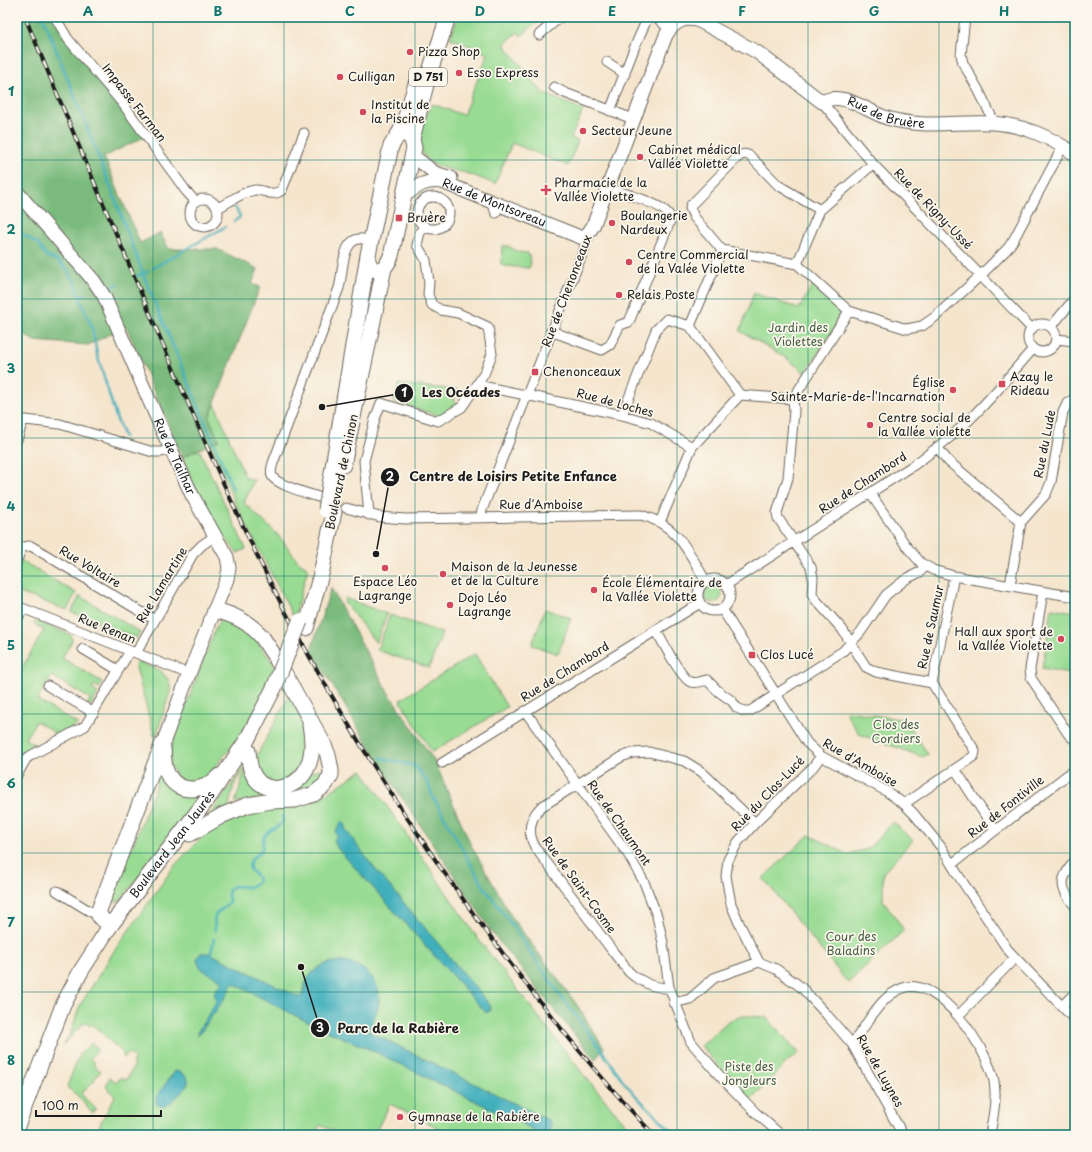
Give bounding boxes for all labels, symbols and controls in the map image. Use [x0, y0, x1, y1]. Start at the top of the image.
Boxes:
text: A [83, 1, 93, 20]
text: B [214, 1, 223, 20]
text: C [345, 1, 355, 20]
text: D [475, 1, 485, 20]
text: E [608, 1, 616, 20]
text: F [738, 1, 746, 20]
text: G [869, 1, 879, 20]
text: H [999, 1, 1009, 20]
place label: Pizza Shop [418, 42, 480, 60]
marker: Pizza Shop [405, 47, 415, 57]
street label: Impasse Farman [98, 59, 171, 145]
place label: Esso Express [467, 63, 539, 81]
place label: Culligan [348, 67, 395, 85]
road number: D 751 [409, 68, 447, 86]
marker: Esso Express [454, 68, 464, 78]
marker: Culligan [335, 72, 345, 82]
text: 1 [8, 81, 14, 100]
street label: Rue de Bruère [845, 91, 926, 132]
place label: Institut de la Piscine [371, 95, 430, 127]
marker: Institut de la Piscine [358, 107, 368, 117]
place label: Secteur Jeune [591, 121, 673, 139]
marker: Secteur Jeune [578, 126, 588, 136]
place label: Cabinet médical Vallée Violette [648, 140, 741, 172]
marker: Cabinet médical Vallée Violette [635, 152, 645, 162]
street label: Rue de Rigny-Ussé [890, 164, 977, 253]
street label: Rue de Montsoreau [440, 173, 549, 231]
place label: Pharmacie de la Vallée Violette [554, 173, 648, 205]
marker: Pharmacie de la Vallée Violette [541, 185, 551, 195]
place label: Boulangerie Nardeux [620, 206, 688, 238]
place label: Bruère [407, 208, 446, 226]
marker: Bruère [394, 213, 404, 223]
marker: Boulangerie Nardeux [607, 218, 617, 228]
text: 2 [6, 219, 16, 238]
street label: Rue de Chenonceaux [536, 232, 596, 350]
place label: Centre Commercial de la Valée Violette [637, 245, 749, 277]
marker: Centre Commercial de la Valée Violette [624, 257, 634, 267]
place label: Relais Poste [627, 285, 695, 303]
marker: Relais Poste [614, 290, 624, 300]
park label: Jardin des Violettes [768, 318, 828, 350]
text: 3 [7, 358, 16, 377]
place label: Chenonceaux [543, 362, 621, 380]
marker: Chenonceaux [530, 367, 540, 377]
place label: Azay le Rideau [1010, 367, 1054, 399]
place label: Église Sainte-Marie-de-l'Incarnation [771, 373, 945, 405]
marker: Azay le Rideau [997, 379, 1007, 389]
callout: Les Océades [394, 380, 509, 405]
text: Les Océades [422, 382, 500, 401]
text: 1 [401, 383, 407, 401]
street label: Rue de Loches [575, 383, 656, 421]
marker: Église Sainte-Marie-de-l'Incarnation [948, 385, 958, 395]
place label: Centre social de la Vallée violette [878, 408, 971, 440]
street label: Rue du Lude [1029, 408, 1059, 479]
street label: Boulevard de Chinon [320, 412, 362, 531]
street label: Rue de Tailhar [150, 415, 201, 498]
marker: Centre social de la Vallée violette [865, 420, 875, 430]
street label: Rue de Chambord [815, 447, 910, 517]
callout: Centre de Loisirs Petite Enfance [380, 464, 625, 489]
text: Centre de Loisirs Petite Enfance [409, 466, 617, 485]
text: 2 [386, 467, 395, 485]
street label: Rue d'Amboise [499, 495, 583, 513]
text: 4 [7, 496, 16, 515]
street label: Rue Voltaire [56, 541, 125, 592]
street label: Rue Lamartine [131, 543, 191, 626]
place label: Maison de la Jeunesse et de la Culture [451, 557, 577, 589]
marker: Espace Léo Lagrange [380, 563, 390, 573]
marker: Maison de la Jeunesse et de la Culture [438, 569, 448, 579]
place label: Espace Léo Lagrange [353, 572, 417, 604]
place label: École Élémentaire de la Vallée Violette [602, 573, 722, 605]
street label: Rue de Saumur [912, 583, 948, 671]
marker: École Élémentaire de la Vallée Violette [589, 585, 599, 595]
place label: Dojo Léo Lagrange [458, 588, 512, 620]
marker: Dojo Léo Lagrange [445, 600, 455, 610]
street label: Rue Renan [76, 608, 139, 648]
place label: Hall aux sport de la Vallée Violette [954, 622, 1053, 654]
marker: Hall aux sport de la Vallée Violette [1056, 634, 1066, 644]
text: 5 [7, 635, 15, 654]
street label: Rue de Chambord [517, 637, 612, 706]
place label: Clos Lucé [760, 645, 814, 663]
marker: Clos Lucé [747, 650, 757, 660]
park label: Clos des Cordiers [872, 715, 921, 747]
street label: Rue d'Amboise [820, 733, 901, 791]
street label: Rue du Clos-Lucé [726, 751, 808, 835]
street label: Rue de Fontiville [963, 770, 1048, 842]
text: 6 [6, 773, 16, 792]
street label: Rue de Chaumont [584, 776, 656, 869]
street label: Boulevard Jean Jaurès [125, 786, 219, 901]
street label: Rue de Saint-Cosme [538, 832, 621, 937]
text: 7 [7, 912, 15, 931]
park label: Cour des Baladins [826, 927, 877, 959]
callout: Parc de la Rabière [310, 1015, 466, 1040]
text: 3 [316, 1018, 324, 1036]
text: Parc de la Rabière [337, 1018, 459, 1037]
street label: Rue de Luynes [853, 1031, 909, 1111]
text: 8 [7, 1050, 15, 1069]
park label: Piste des Jongleurs [722, 1057, 777, 1089]
scale bar [36, 1092, 161, 1118]
text: 100 m [42, 1096, 79, 1114]
place label: Gymnase de la Rabière [408, 1107, 540, 1125]
marker: Gymnase de la Rabière [395, 1112, 405, 1122]

